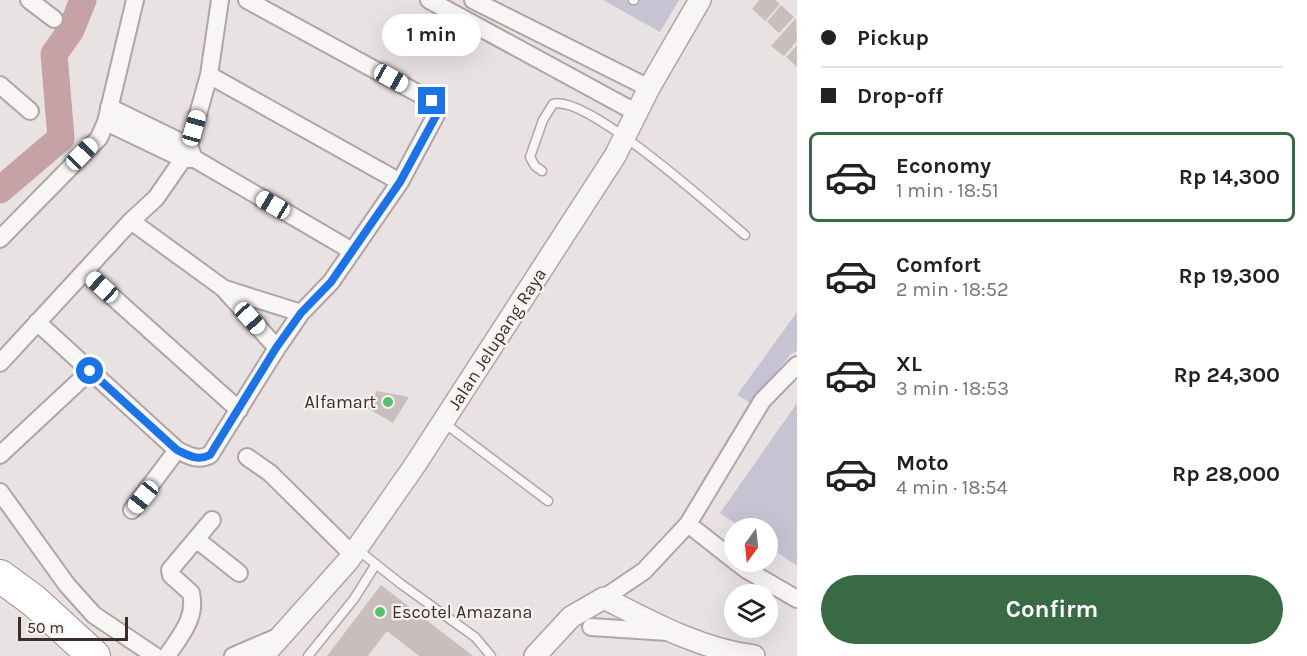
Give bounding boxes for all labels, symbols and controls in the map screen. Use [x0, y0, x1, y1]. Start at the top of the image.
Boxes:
callout: 1 min [382, 14, 482, 56]
text: 1 min [406, 23, 457, 46]
text: Pickup [857, 25, 929, 51]
car [371, 61, 411, 95]
text: Drop-off [857, 83, 943, 109]
route end [418, 87, 445, 114]
car [180, 108, 208, 148]
car [63, 135, 101, 173]
icon: car [824, 150, 878, 204]
text: Economy [896, 153, 991, 179]
text: Rp 14,300 [1179, 164, 1280, 190]
text: 1 min · 18:51 [896, 179, 999, 202]
car [253, 188, 293, 222]
icon: car [824, 249, 878, 303]
text: Comfort [896, 252, 981, 278]
text: Rp 19,300 [1179, 263, 1280, 289]
street label: Jalan Jelupang Raya [443, 264, 551, 414]
car [83, 268, 121, 306]
text: 2 min · 18:52 [896, 278, 1009, 301]
car [231, 299, 269, 337]
icon: car [824, 348, 878, 402]
text: XL [896, 351, 922, 377]
route start [76, 357, 103, 384]
text: Rp 24,300 [1173, 362, 1280, 388]
text: 3 min · 18:53 [896, 377, 1009, 400]
place label: Alfamart [305, 391, 376, 413]
marker: Alfamart [381, 395, 395, 409]
icon: car [824, 447, 878, 501]
text: Moto [896, 450, 949, 476]
text: Rp 28,000 [1172, 461, 1280, 487]
text: 4 min · 18:54 [896, 476, 1008, 499]
car [125, 477, 161, 517]
north arrow [724, 518, 778, 572]
map controls [724, 518, 778, 638]
button: Confirm [821, 575, 1283, 644]
button: layers [724, 584, 778, 638]
place label: Escotel Amazana [392, 601, 532, 623]
marker: Escotel Amazana [373, 605, 387, 619]
scale bar [18, 614, 128, 642]
text: 50 m [27, 618, 64, 637]

